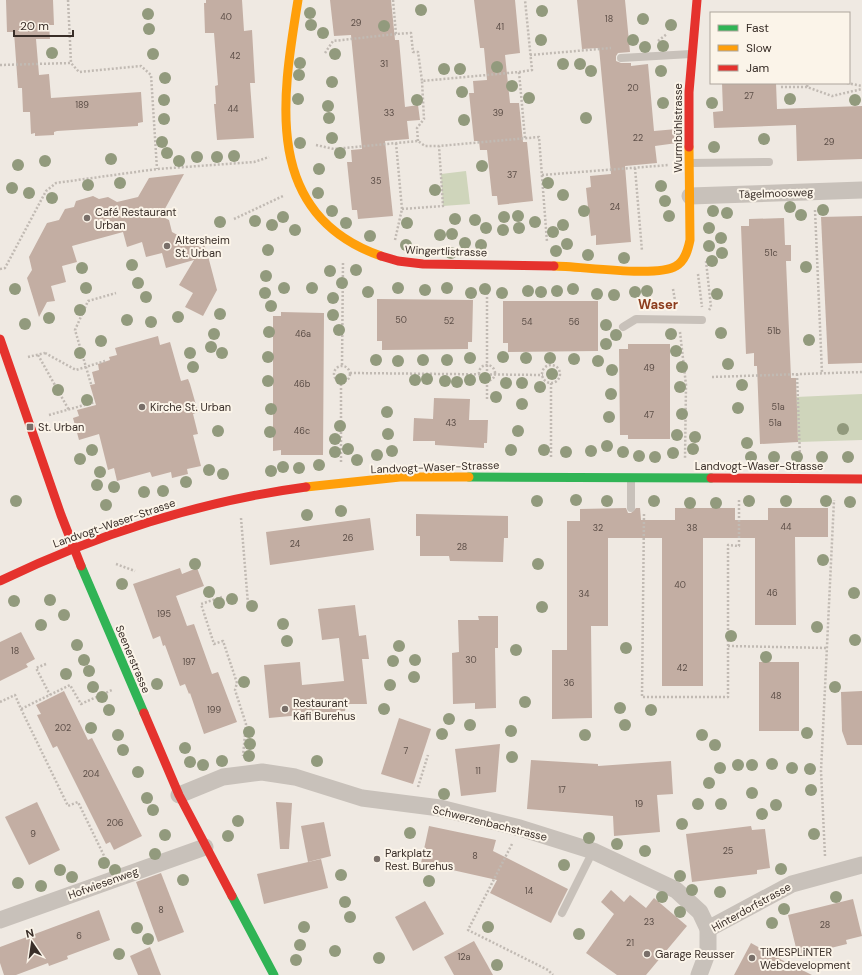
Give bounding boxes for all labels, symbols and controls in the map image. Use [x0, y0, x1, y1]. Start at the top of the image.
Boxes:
house number: 40 [220, 11, 232, 23]
scale bar [14, 12, 73, 38]
legend [710, 12, 850, 84]
house number: 18 [605, 13, 613, 25]
house number: 29 [351, 17, 362, 29]
text: 20 m [20, 18, 49, 34]
text: Fast [746, 20, 769, 36]
house number: 41 [496, 21, 504, 33]
text: Slow [746, 40, 772, 56]
house number: 42 [230, 50, 240, 62]
house number: 31 [380, 58, 388, 70]
text: Jam [746, 60, 769, 76]
house number: 20 [627, 82, 639, 94]
street label: Wurmbühlstrasse [671, 83, 685, 173]
house number: 27 [744, 90, 754, 102]
house number: 189 [75, 99, 89, 111]
house number: 44 [228, 103, 239, 115]
house number: 33 [384, 107, 394, 119]
house number: 39 [493, 107, 504, 119]
house number: 22 [633, 132, 643, 144]
house number: 29 [824, 136, 835, 148]
house number: 37 [507, 169, 517, 181]
house number: 35 [371, 175, 381, 187]
street label: Tägelmoosweg [738, 185, 814, 201]
house number: 24 [610, 201, 621, 213]
place label: Café Restaurant Urban [95, 205, 177, 232]
marker: Café Restaurant Urban [82, 213, 92, 223]
place label: Altersheim St. Urban [175, 233, 230, 260]
marker: Altersheim St. Urban [162, 241, 172, 251]
street label: Wingertlistrasse [405, 243, 487, 259]
house number: 51c [764, 247, 778, 259]
district label: Waser [638, 296, 679, 313]
house number: 50 [395, 314, 407, 326]
house number: 52 [444, 315, 454, 327]
house number: 54 [522, 316, 533, 328]
house number: 56 [568, 316, 580, 328]
house number: 51b [767, 325, 781, 337]
house number: 46a [295, 328, 311, 340]
house number: 49 [643, 362, 655, 374]
house number: 46b [294, 378, 311, 390]
place label: Kirche St. Urban [150, 400, 231, 414]
house number: 51a [771, 401, 785, 413]
marker: Kirche St. Urban [137, 402, 147, 412]
house number: 47 [644, 409, 654, 421]
house number: 43 [446, 417, 456, 429]
house number: 51a [768, 417, 782, 429]
place label: St. Urban [38, 420, 84, 434]
marker: St. Urban [25, 422, 35, 432]
house number: 46c [294, 425, 310, 437]
street label: Landvogt-Waser-Strasse [370, 458, 500, 476]
street label: Landvogt-Waser-Strasse [695, 459, 823, 473]
street label: Landvogt-Waser-Strasse [51, 495, 177, 551]
house number: 44 [781, 521, 792, 533]
house number: 32 [593, 522, 603, 534]
house number: 38 [687, 522, 697, 534]
house number: 26 [343, 532, 354, 544]
house number: 24 [290, 538, 301, 550]
house number: 28 [457, 541, 467, 553]
house number: 40 [674, 579, 686, 591]
house number: 46 [766, 587, 778, 599]
house number: 34 [579, 588, 590, 600]
house number: 195 [157, 608, 171, 620]
street label: Seenerstrasse [112, 623, 154, 695]
house number: 18 [11, 645, 19, 657]
house number: 30 [465, 654, 477, 666]
house number: 197 [182, 656, 196, 668]
house number: 42 [677, 662, 687, 674]
house number: 36 [564, 677, 575, 689]
house number: 48 [771, 690, 781, 702]
place label: Restaurant Kafi Burehus [293, 696, 355, 723]
house number: 199 [207, 704, 221, 716]
marker: Restaurant Kafi Burehus [280, 704, 290, 714]
house number: 202 [55, 722, 71, 734]
house number: 7 [404, 745, 409, 757]
house number: 11 [475, 765, 481, 777]
house number: 204 [83, 768, 100, 780]
house number: 17 [558, 784, 566, 796]
house number: 19 [635, 798, 644, 810]
street label: Schwerzenbachstrasse [431, 802, 549, 844]
house number: 206 [107, 817, 124, 829]
house number: 9 [30, 828, 36, 840]
house number: 25 [723, 845, 733, 857]
place label: Parkplatz Rest. Burehus [385, 846, 453, 873]
house number: 8 [472, 850, 478, 862]
marker: Parkplatz Rest. Burehus [372, 854, 382, 864]
street label: Hofwiesenweg [66, 864, 140, 902]
street label: Hinterdorfstrasse [709, 879, 793, 935]
house number: 14 [525, 885, 534, 897]
house number: 8 [158, 904, 164, 916]
house number: 23 [644, 916, 654, 928]
house number: 28 [820, 919, 830, 931]
north arrow [12, 923, 52, 963]
text: N [24, 926, 35, 941]
house number: 6 [76, 930, 82, 942]
house number: 21 [626, 937, 634, 949]
place label: TiMESPLiNTER Webdevelopment [760, 945, 850, 972]
place label: Garage Reusser [655, 947, 735, 961]
marker: Garage Reusser [642, 949, 652, 959]
house number: 12a [458, 951, 471, 963]
marker: TiMESPLiNTER Webdevelopment [747, 953, 757, 963]

